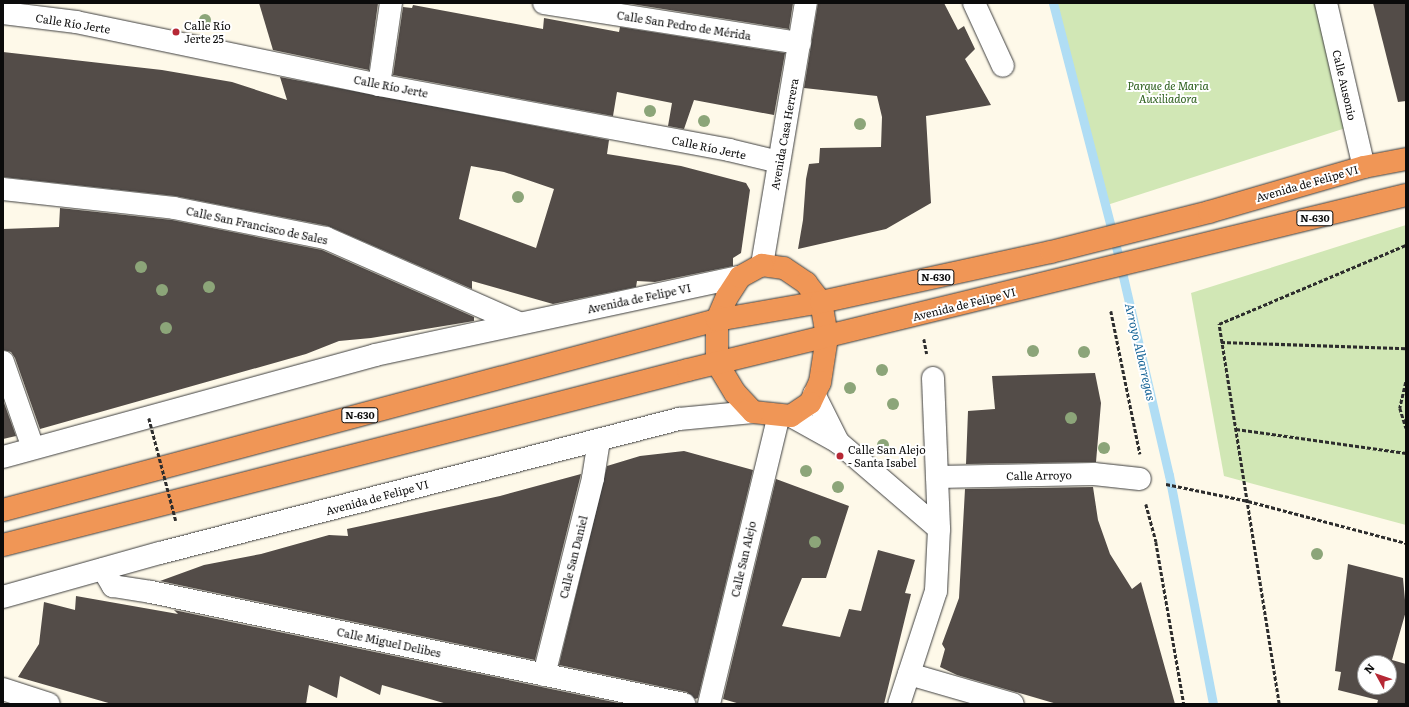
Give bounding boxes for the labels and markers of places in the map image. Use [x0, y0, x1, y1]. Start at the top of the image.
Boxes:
place label: Calle Río Jerte 25 [184, 19, 231, 45]
marker: Calle Río Jerte 25 [171, 27, 181, 37]
place label: Calle San Alejo - Santa Isabel [848, 443, 926, 469]
marker: Calle San Alejo - Santa Isabel [835, 451, 845, 461]

